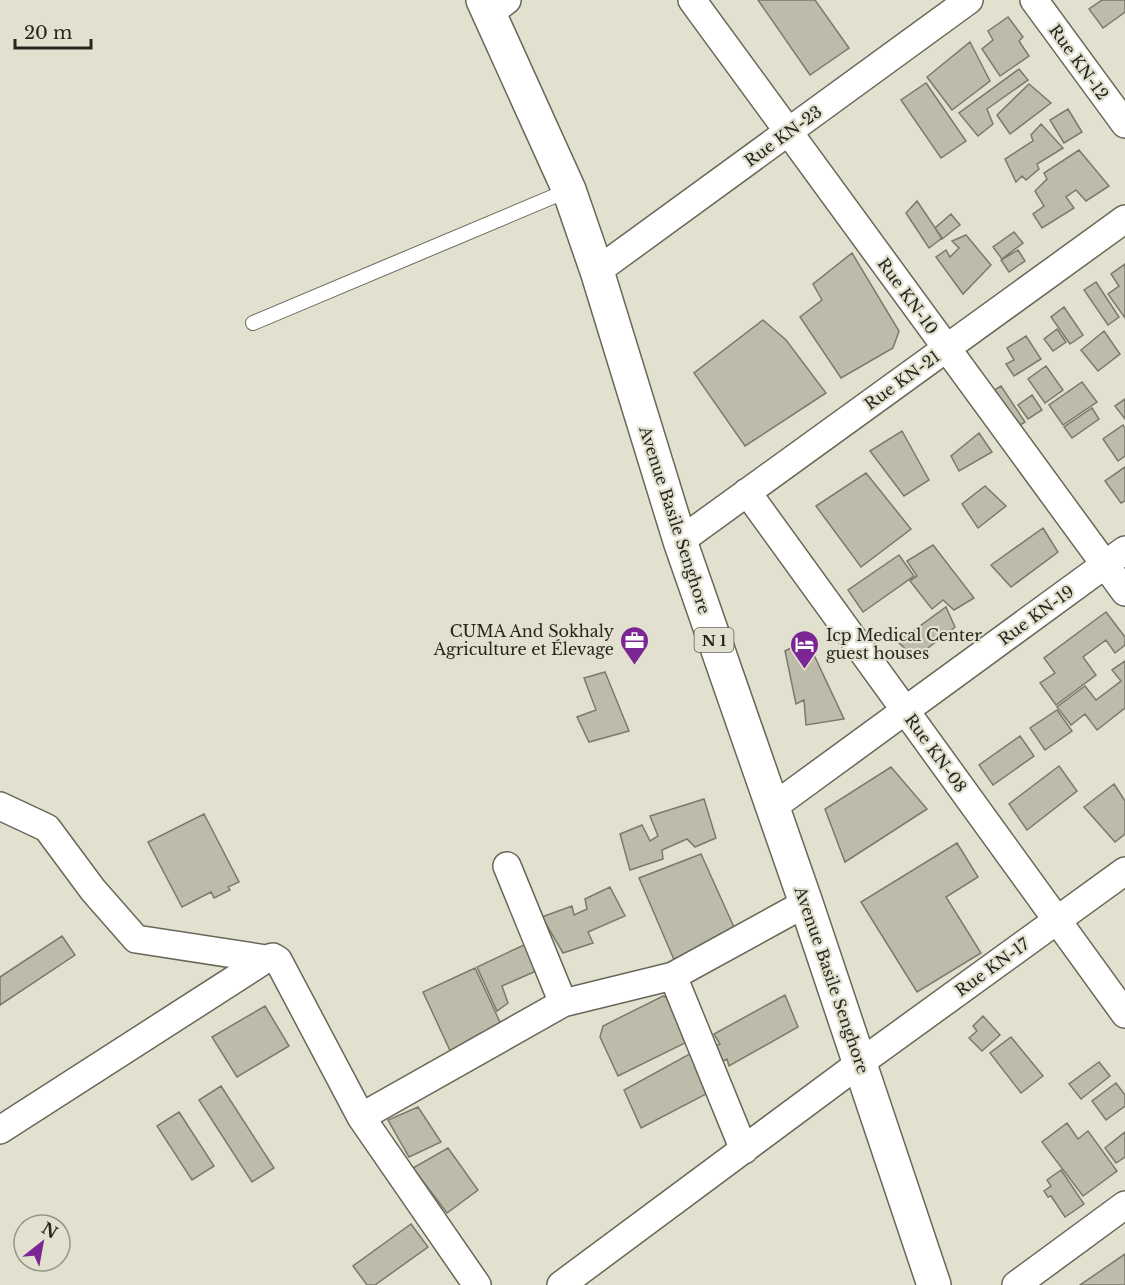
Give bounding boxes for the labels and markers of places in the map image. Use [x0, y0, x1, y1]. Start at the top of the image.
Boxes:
place label: CUMA And Sokhaly Agriculture et Élevage [433, 621, 615, 659]
office icon: CUMA And Sokhaly Agriculture et Élevage [619, 624, 651, 666]
place label: Icp Medical Center guest houses [826, 625, 982, 663]
hotel icon: Icp Medical Center guest houses [789, 628, 821, 670]

